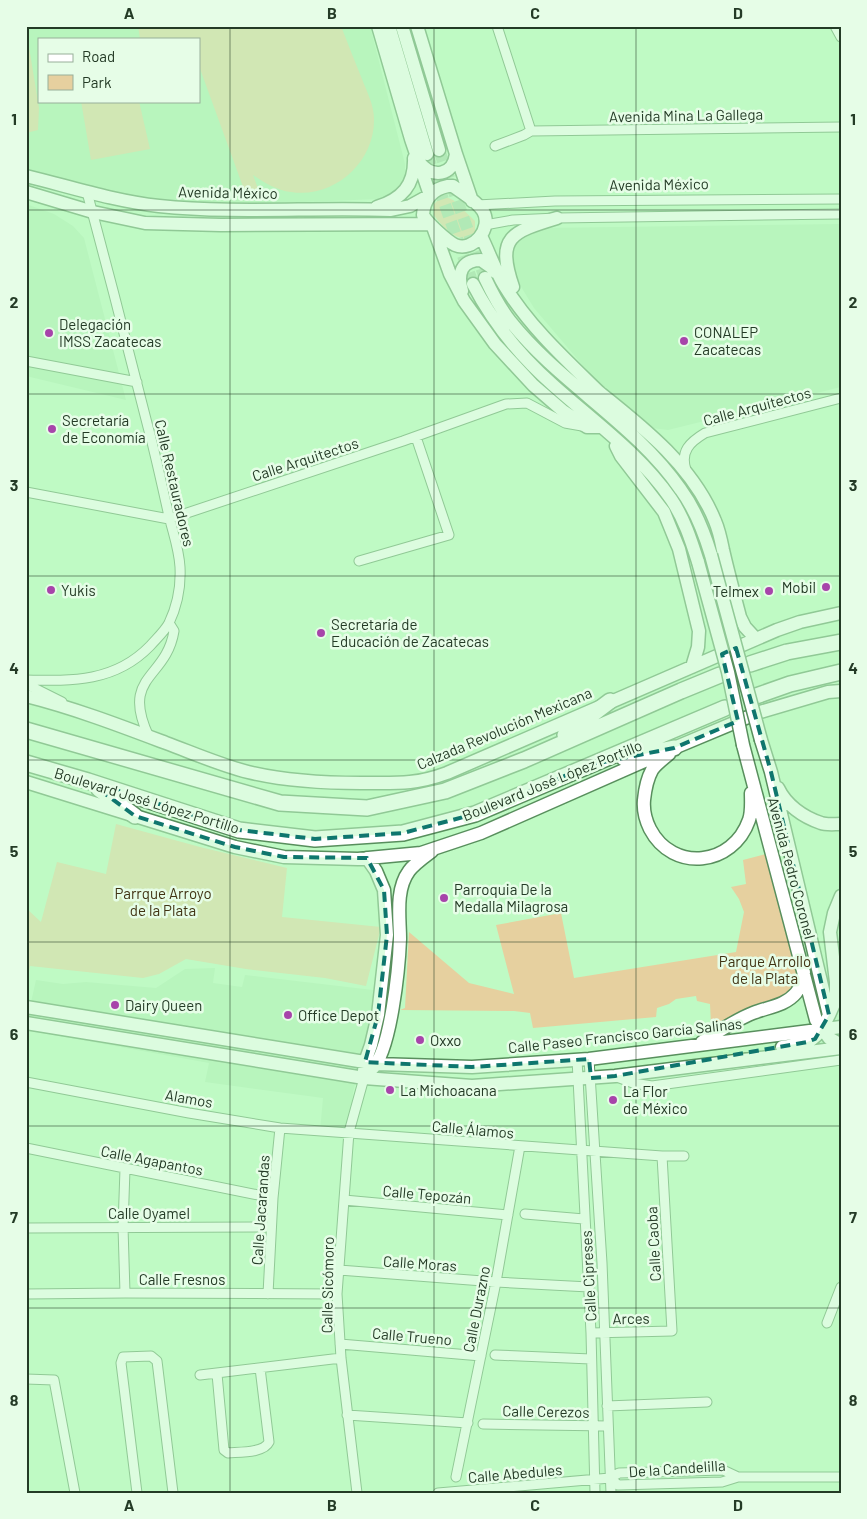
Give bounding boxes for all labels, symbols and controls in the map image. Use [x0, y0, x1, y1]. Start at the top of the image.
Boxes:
text: A [124, 3, 135, 22]
text: B [327, 3, 337, 22]
text: C [530, 3, 540, 22]
text: D [733, 3, 743, 22]
legend [38, 38, 200, 102]
text: Road [82, 47, 115, 65]
text: Park [82, 73, 112, 91]
street label: Avenida Mina La Gallega [609, 105, 763, 125]
text: 1 [11, 109, 17, 128]
text: 1 [850, 109, 856, 128]
street label: Avenida México [609, 174, 709, 194]
street label: Avenida México [178, 182, 278, 202]
text: 2 [10, 292, 19, 311]
text: 2 [849, 292, 858, 311]
place label: Delegación IMSS Zacatecas [59, 315, 161, 350]
place label: CONALEP Zacatecas [694, 323, 761, 358]
marker: Delegación IMSS Zacatecas [43, 327, 55, 339]
marker: CONALEP Zacatecas [678, 335, 690, 347]
street label: Calle Arquitectos [701, 383, 813, 429]
place label: Secretaría de Economía [62, 411, 146, 446]
street label: Calle Restauradores [152, 418, 198, 548]
marker: Secretaría de Economía [46, 423, 58, 435]
street label: Calle Arquitectos [250, 433, 360, 485]
text: 3 [10, 475, 18, 494]
text: 3 [849, 475, 857, 494]
place label: Mobil [782, 578, 816, 596]
place label: Yukis [61, 581, 96, 599]
marker: Mobil [820, 581, 832, 593]
place label: Telmex [713, 582, 759, 600]
marker: Yukis [45, 584, 57, 596]
marker: Telmex [763, 585, 775, 597]
place label: Secretaría de Educación de Zacatecas [331, 615, 489, 650]
marker: Secretaría de Educación de Zacatecas [315, 627, 327, 639]
text: 4 [9, 658, 19, 677]
text: 4 [848, 658, 858, 677]
street label: Calzada Revolución Mexicana [414, 683, 594, 773]
street label: Boulevard José López Portillo [459, 736, 645, 824]
street label: Boulevard José López Portillo [52, 763, 242, 837]
street label: Avenida Pedro Coronel [764, 795, 820, 941]
text: 5 [10, 841, 19, 860]
text: 5 [849, 841, 858, 860]
place label: Parroquia De la Medalla Milagrosa [454, 880, 568, 915]
park label: Parrque Arroyo de la Plata [114, 884, 212, 919]
marker: Parroquia De la Medalla Milagrosa [438, 892, 450, 904]
park label: Parque Arrollo de la Plata [719, 952, 811, 987]
place label: Dairy Queen [125, 996, 202, 1014]
marker: Dairy Queen [109, 999, 121, 1011]
place label: Office Depot [298, 1006, 379, 1024]
marker: Office Depot [282, 1009, 294, 1021]
street label: Calle Paseo Francisco García Salinas [507, 1014, 743, 1056]
text: 6 [10, 1024, 19, 1043]
text: 6 [849, 1024, 858, 1043]
place label: Oxxo [430, 1031, 462, 1049]
marker: Oxxo [414, 1034, 426, 1046]
place label: La Michoacana [400, 1081, 497, 1099]
place label: La Flor de México [623, 1082, 688, 1117]
marker: La Michoacana [384, 1084, 396, 1096]
street label: Alamos [164, 1085, 214, 1111]
marker: La Flor de México [607, 1094, 619, 1106]
street label: Calle Álamos [431, 1116, 515, 1142]
street label: Calle Agapantos [99, 1141, 205, 1179]
street label: Calle Jacarandas [247, 1154, 273, 1266]
street label: Calle Tepozán [382, 1181, 472, 1207]
street label: Calle Oyamel [108, 1204, 190, 1222]
street label: Calle Caoba [642, 1206, 664, 1282]
text: 7 [10, 1207, 18, 1226]
text: 7 [849, 1207, 857, 1226]
street label: Calle Cipreses [577, 1230, 599, 1322]
street label: Calle Sicómoro [317, 1236, 337, 1334]
street label: Calle Moras [383, 1251, 457, 1275]
street label: Calle Durazno [459, 1264, 493, 1354]
street label: Calle Fresnos [139, 1270, 225, 1288]
street label: Arces [612, 1309, 650, 1327]
street label: Calle Trueno [371, 1324, 453, 1348]
text: 8 [10, 1390, 19, 1409]
text: 8 [849, 1390, 858, 1409]
street label: Calle Cerezos [502, 1401, 590, 1421]
street label: De la Candelilla [628, 1456, 726, 1480]
street label: Calle Abedules [467, 1460, 563, 1486]
text: A [124, 1495, 135, 1514]
text: B [327, 1495, 337, 1514]
text: C [530, 1495, 540, 1514]
text: D [733, 1495, 743, 1514]

